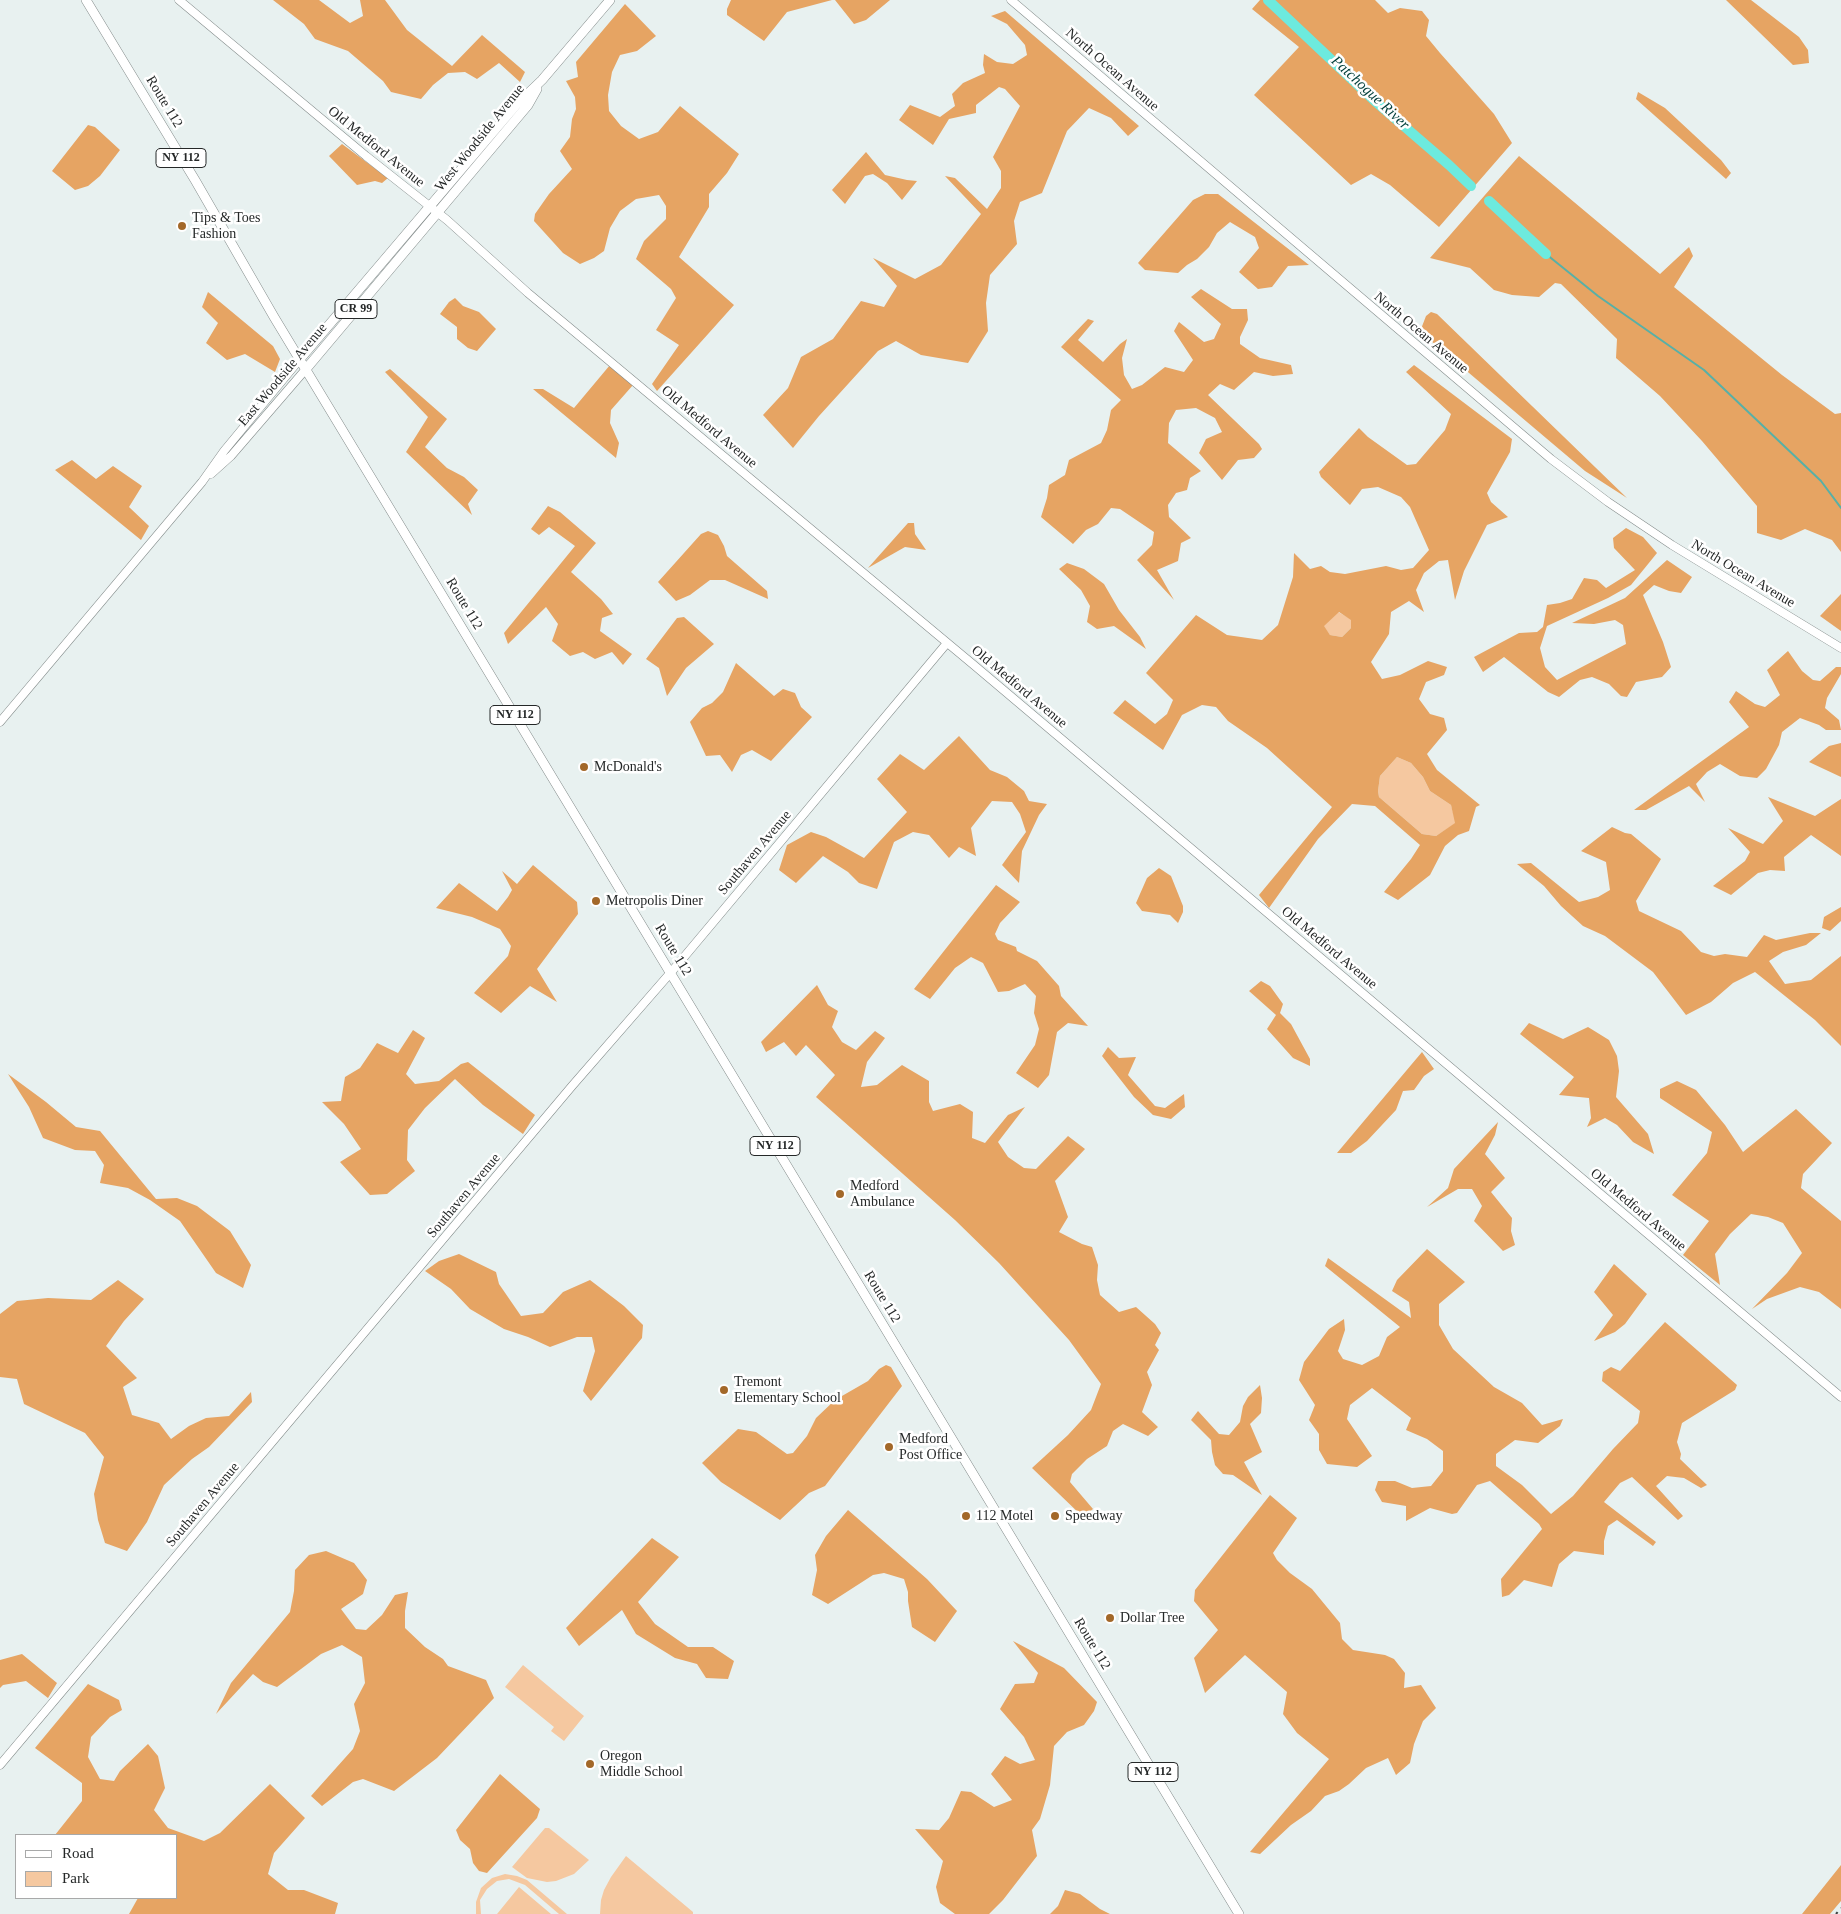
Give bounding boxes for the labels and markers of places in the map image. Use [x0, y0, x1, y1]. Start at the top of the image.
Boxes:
place label: Tips & Toes Fashion [192, 210, 261, 242]
marker: Tips & Toes Fashion [176, 220, 188, 232]
place label: McDonald's [594, 759, 662, 775]
marker: McDonald's [578, 761, 590, 773]
place label: Metropolis Diner [606, 893, 703, 909]
marker: Metropolis Diner [590, 895, 602, 907]
place label: Medford Ambulance [850, 1178, 915, 1210]
marker: Medford Ambulance [834, 1188, 846, 1200]
place label: Tremont Elementary School [734, 1374, 841, 1406]
marker: Tremont Elementary School [718, 1384, 730, 1396]
place label: Medford Post Office [899, 1431, 962, 1464]
marker: Medford Post Office [883, 1441, 895, 1453]
place label: 112 Motel [976, 1508, 1033, 1524]
place label: Speedway [1065, 1508, 1123, 1524]
marker: 112 Motel [960, 1510, 972, 1522]
marker: Speedway [1049, 1510, 1061, 1522]
place label: Dollar Tree [1120, 1610, 1184, 1626]
marker: Dollar Tree [1104, 1612, 1116, 1624]
place label: Oregon Middle School [600, 1748, 683, 1780]
marker: Oregon Middle School [584, 1758, 596, 1770]

